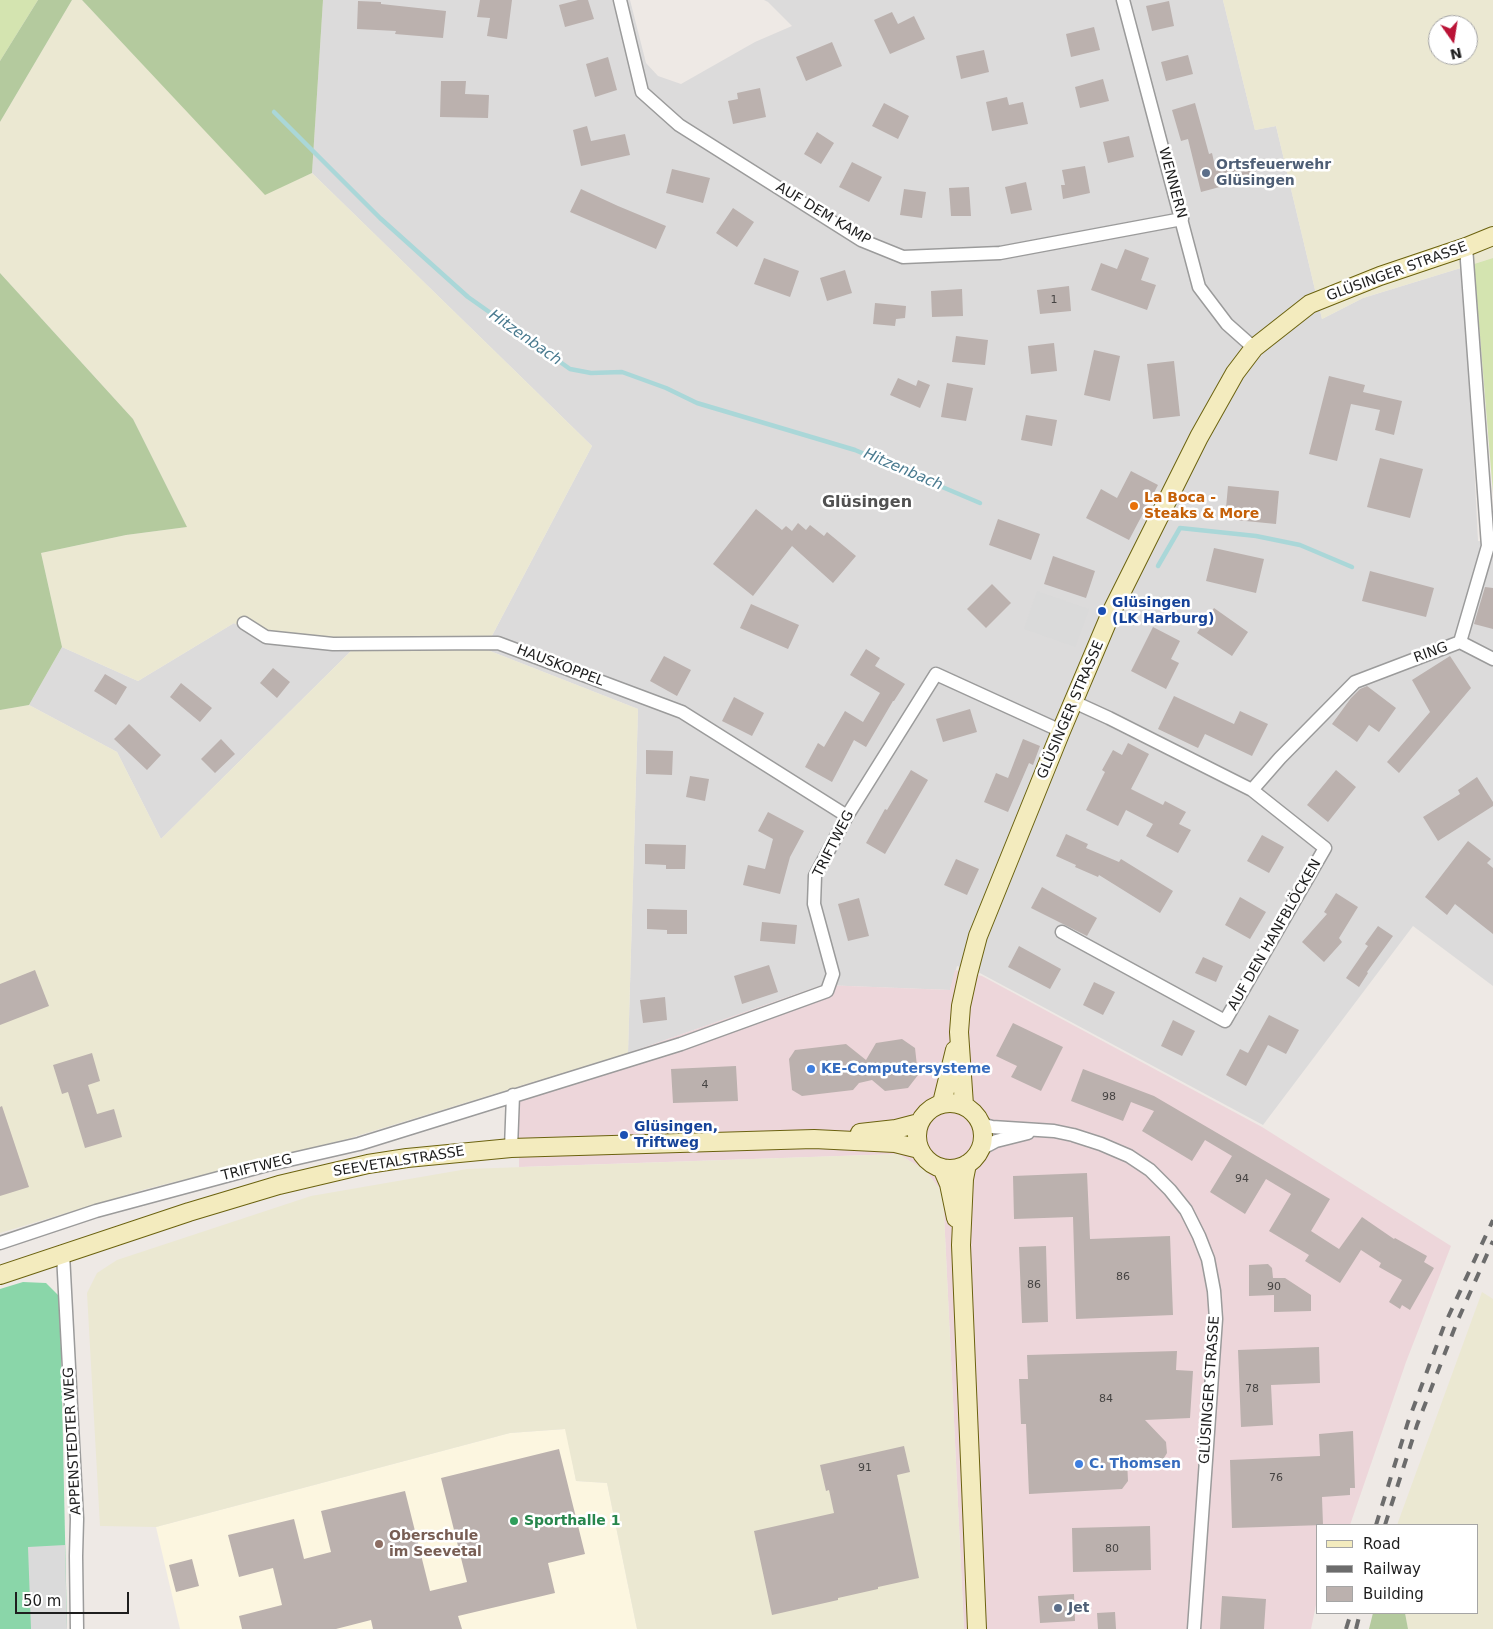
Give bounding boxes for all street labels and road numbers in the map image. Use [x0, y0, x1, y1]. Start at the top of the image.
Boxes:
street label: WENNERN [1154, 146, 1190, 220]
street label: AUF DEM KAMP [773, 179, 873, 249]
street label: GLÜSINGER STRASSE [1324, 239, 1470, 305]
street label: GLÜSINGER STRASSE [1034, 638, 1108, 782]
street label: RING [1412, 639, 1450, 667]
street label: HAUSKOPPEL [514, 642, 606, 690]
street label: TRIFTWEG [810, 808, 858, 880]
street label: AUF DEN HANFBLÖCKEN [1225, 856, 1325, 1014]
street label: SEEVETALSTRASSE [332, 1143, 466, 1181]
street label: TRIFTWEG [220, 1151, 294, 1185]
street label: GLÜSINGER STRASSE [1196, 1315, 1224, 1465]
street label: APPENSTEDTER WEG [61, 1367, 85, 1515]

